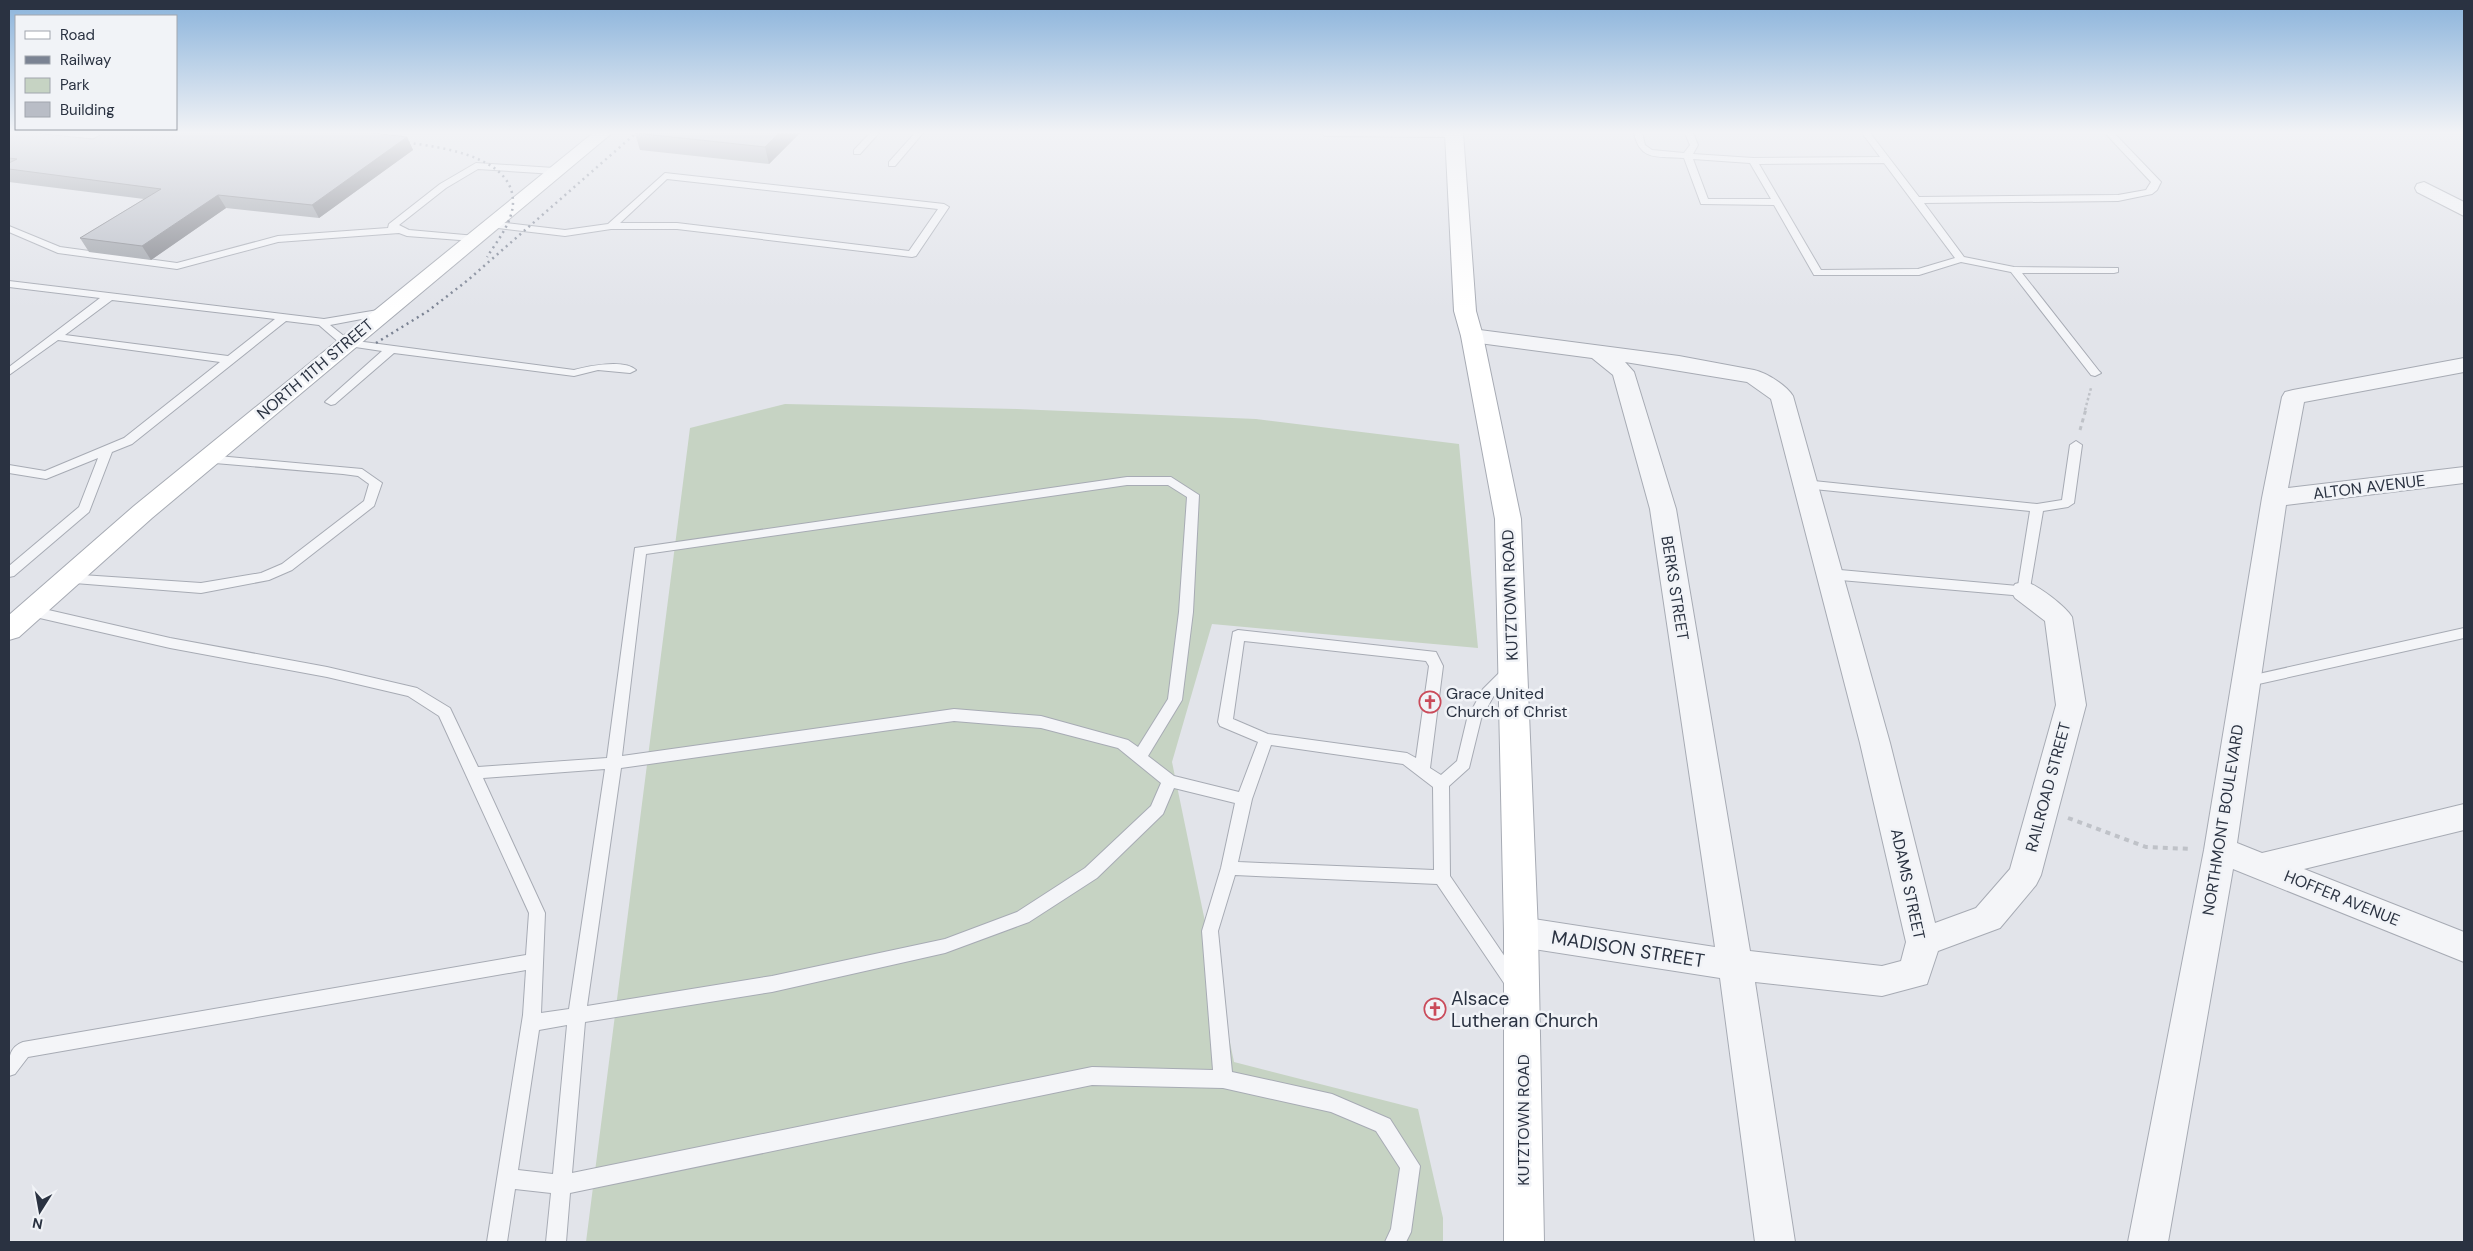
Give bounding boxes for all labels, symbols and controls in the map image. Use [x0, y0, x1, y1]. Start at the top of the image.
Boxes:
legend [15, 15, 178, 130]
text: Road [60, 25, 95, 45]
text: Railway [60, 50, 112, 70]
text: Park [60, 75, 90, 95]
text: Building [60, 100, 115, 120]
street label: NORTH 11TH STREET [252, 314, 378, 424]
street label: ALTON AVENUE [2312, 470, 2426, 504]
street label: KUTZTOWN ROAD [1497, 529, 1523, 661]
street label: BERKS STREET [1656, 534, 1694, 642]
place label: Grace United Church of Christ [1446, 683, 1568, 722]
church icon: Grace United Church of Christ [1418, 690, 1442, 714]
street label: RAILROAD STREET [2021, 720, 2075, 854]
street label: NORTHMONT BOULEVARD [2198, 723, 2248, 917]
street label: ADAMS STREET [1886, 827, 1930, 941]
street label: HOFFER AVENUE [2281, 865, 2403, 931]
street label: MADISON STREET [1550, 925, 1707, 974]
place label: Alsace Lutheran Church [1451, 986, 1598, 1033]
church icon: Alsace Lutheran Church [1423, 997, 1447, 1021]
street label: KUTZTOWN ROAD [1513, 1054, 1534, 1186]
north arrow [15, 1186, 65, 1236]
text: N [31, 1214, 44, 1234]

